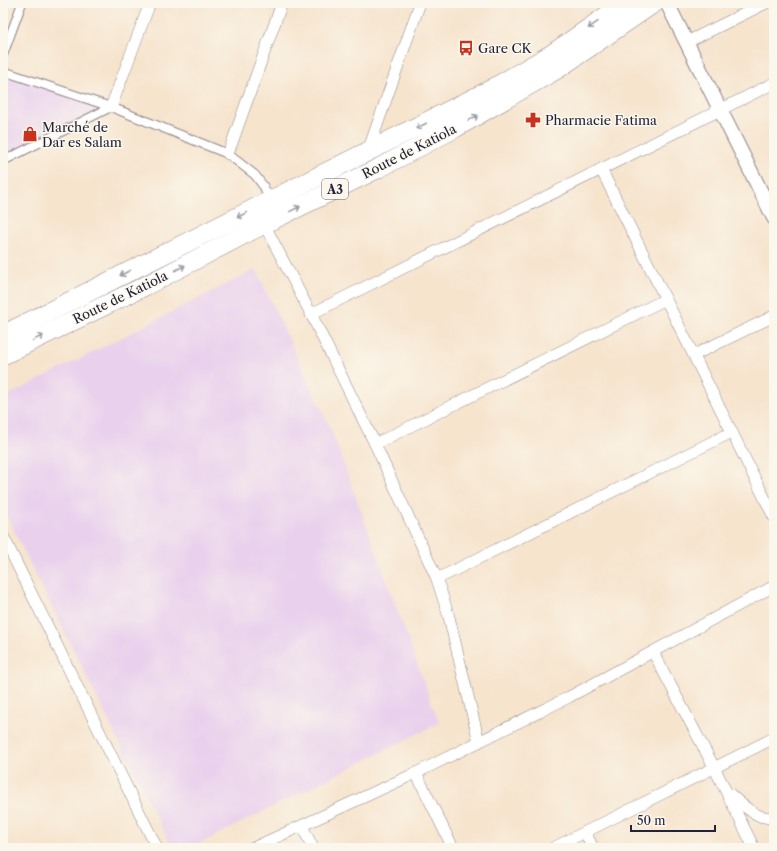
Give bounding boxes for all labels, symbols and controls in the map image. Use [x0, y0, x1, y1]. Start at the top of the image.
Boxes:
one-way arrow [588, 21, 599, 29]
bus stop icon: Gare CK [457, 39, 475, 57]
place label: Gare CK [478, 40, 532, 56]
pharmacy icon: Pharmacie Fatima [524, 111, 542, 129]
place label: Pharmacie Fatima [545, 112, 657, 128]
one-way arrow [467, 113, 479, 121]
place label: Marché de Dar es Salam [42, 119, 122, 150]
street label: Route de Katiola [359, 120, 459, 182]
one-way arrow [415, 123, 427, 130]
shop icon: Marché de Dar es Salam [21, 125, 39, 143]
road number: A3 [322, 179, 348, 199]
one-way arrow [289, 205, 301, 212]
one-way arrow [236, 212, 248, 219]
one-way arrow [173, 264, 185, 271]
street label: Route de Katiola [70, 267, 170, 327]
one-way arrow [120, 270, 132, 277]
one-way arrow [32, 334, 44, 341]
scale bar [631, 807, 715, 833]
text: 50 m [637, 813, 666, 828]

